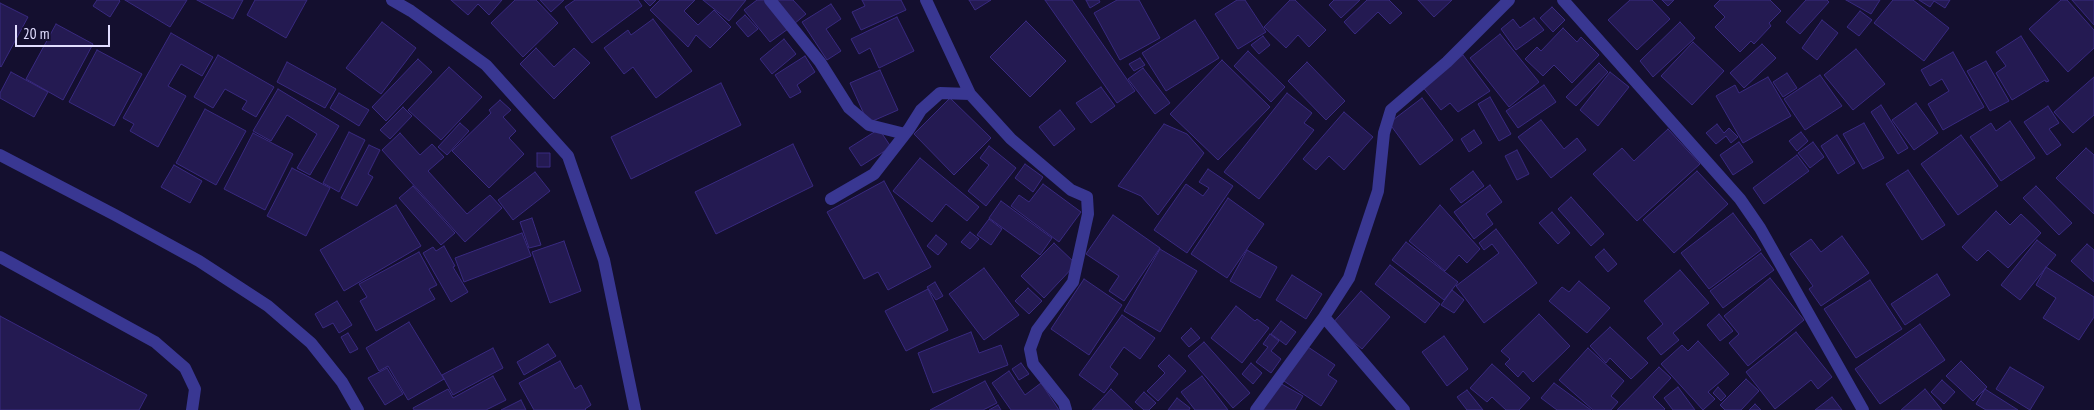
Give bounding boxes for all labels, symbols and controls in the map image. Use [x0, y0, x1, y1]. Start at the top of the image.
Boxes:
scale bar [18, 15, 112, 47]
text: 20 m [23, 24, 49, 43]

